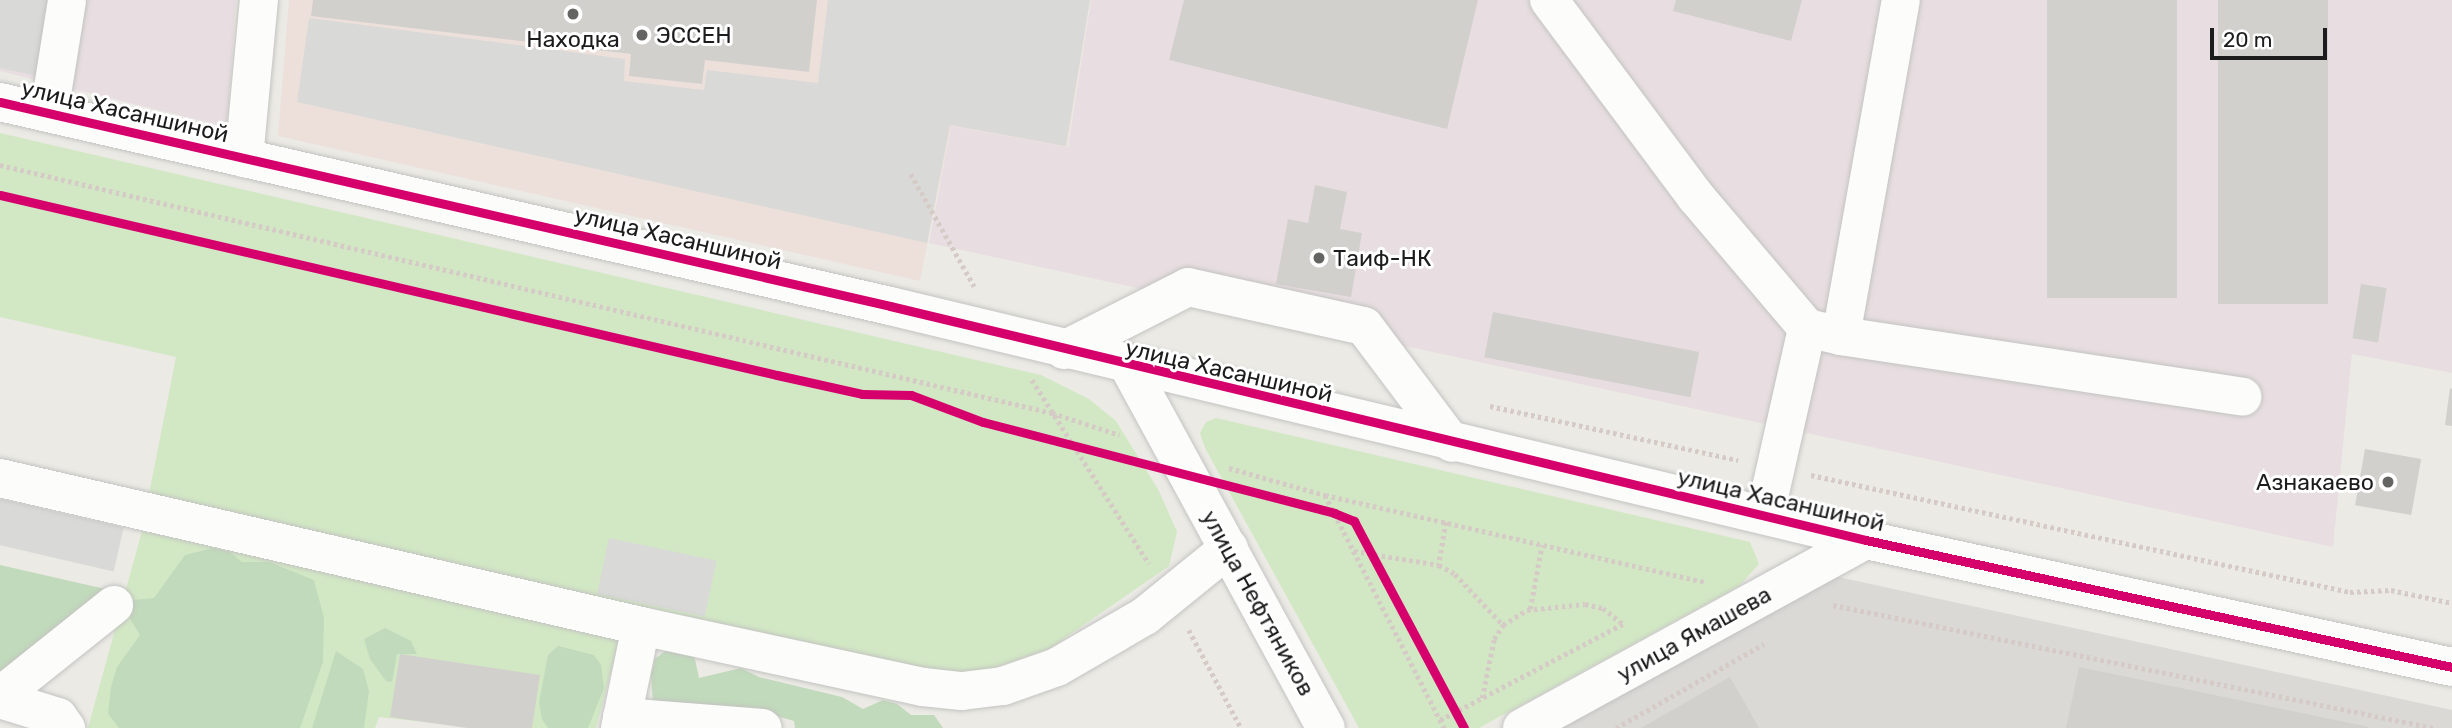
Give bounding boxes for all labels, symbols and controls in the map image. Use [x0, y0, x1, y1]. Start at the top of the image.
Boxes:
marker: Находка [565, 6, 581, 22]
scale bar [2214, 14, 2331, 58]
place label: ЭССЕН [656, 21, 732, 49]
place label: Находка [526, 25, 620, 53]
marker: ЭССЕН [634, 27, 650, 43]
text: 20 m [2223, 27, 2272, 52]
street label: улица Хасаншиной [19, 74, 231, 148]
street label: улица Хасаншиной [572, 201, 784, 275]
place label: Таиф-НК [1333, 244, 1432, 272]
marker: Таиф-НК [1311, 250, 1327, 266]
street label: улица Хасаншиной [1123, 334, 1335, 408]
street label: улица Хасаншиной [1675, 463, 1887, 537]
place label: Азнакаево [2256, 468, 2374, 496]
marker: Азнакаево [2380, 474, 2396, 490]
street label: улица Нефтяников [1196, 505, 1320, 701]
street label: улица Ямашева [1612, 580, 1776, 688]

